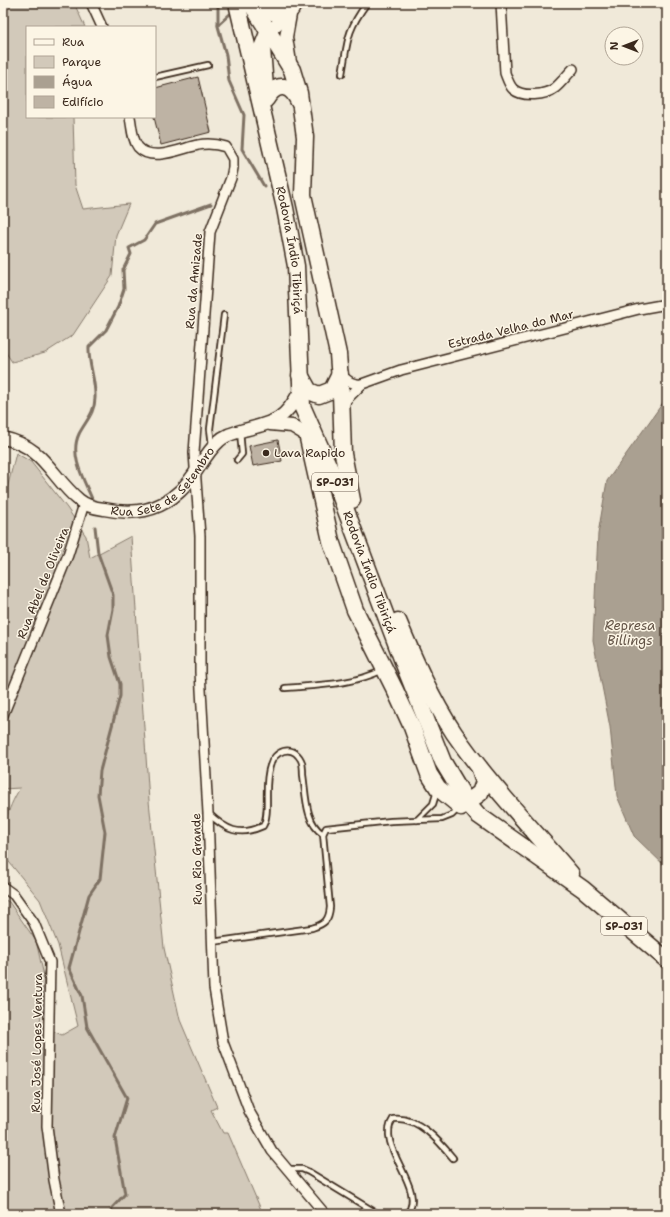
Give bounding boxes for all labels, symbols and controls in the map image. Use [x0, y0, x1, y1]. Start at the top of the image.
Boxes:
legend [26, 26, 156, 118]
north arrow [604, 26, 644, 66]
text: Rua [62, 34, 85, 50]
text: N [607, 41, 622, 50]
text: Parque [62, 54, 101, 70]
text: Água [62, 74, 93, 90]
text: Edifício [62, 94, 103, 110]
street label: Rodovia Índio Tibiriçá [272, 185, 306, 315]
street label: Rua da Amizade [182, 232, 206, 330]
street label: Estrada Velha do Mar [446, 306, 576, 352]
street label: Rua Sete de Setembro [110, 443, 218, 520]
place label: Lava Rapido [274, 445, 345, 461]
marker: Lava Rapido [261, 448, 271, 458]
road number: SP-031 [312, 473, 358, 491]
street label: Rodovia Índio Tibiriçá [339, 509, 400, 636]
street label: Rua Abel de Oliveira [13, 524, 73, 641]
water label: Represa Billings [605, 617, 655, 649]
street label: Rua Rio Grande [188, 813, 206, 905]
road number: SP-031 [601, 917, 647, 935]
street label: Rua José Lopes Ventura [28, 973, 46, 1113]

